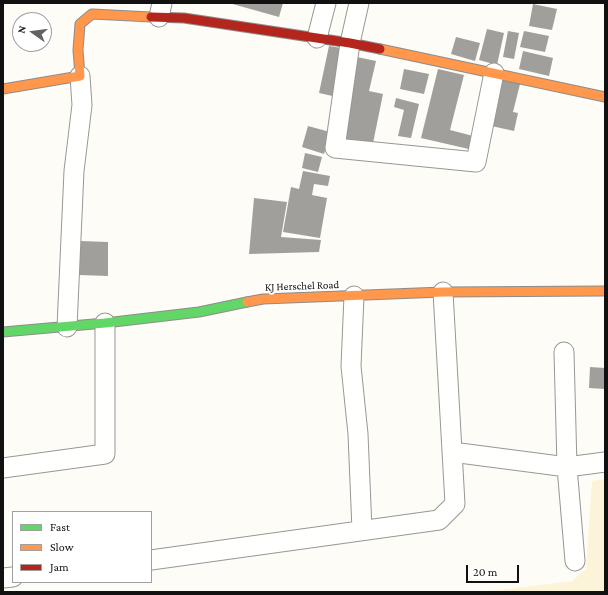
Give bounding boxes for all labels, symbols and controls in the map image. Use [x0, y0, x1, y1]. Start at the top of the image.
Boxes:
north arrow [12, 12, 52, 52]
text: N [15, 24, 28, 34]
street label: KJ Herschel Road [265, 278, 339, 294]
legend [12, 511, 152, 583]
text: Fast [50, 520, 70, 534]
text: Slow [50, 540, 74, 554]
scale bar [468, 557, 521, 583]
text: Jam [50, 560, 69, 574]
text: 20 m [473, 565, 497, 579]

